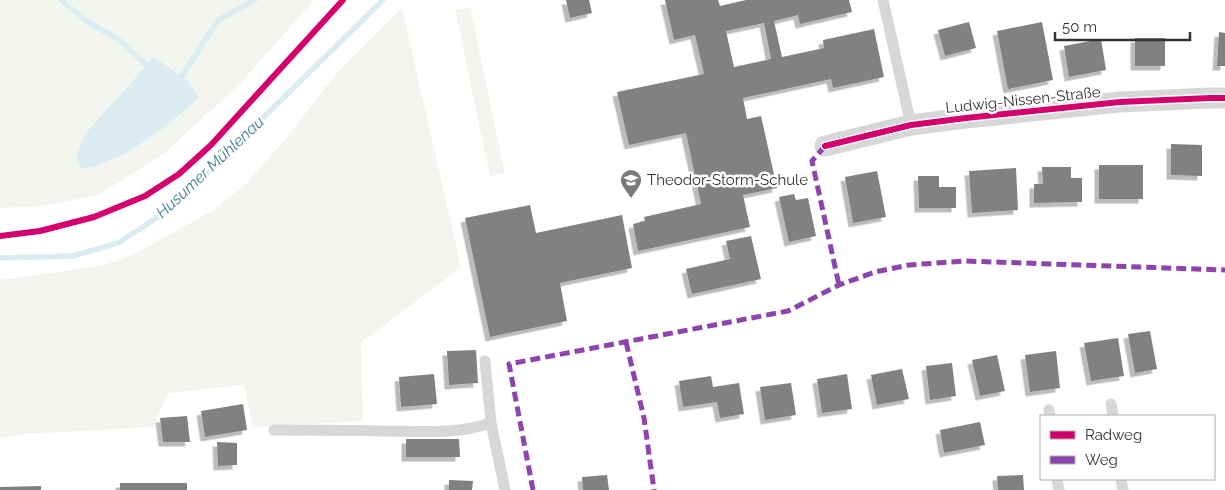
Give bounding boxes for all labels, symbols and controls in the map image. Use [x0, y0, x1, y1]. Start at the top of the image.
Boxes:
scale bar [1055, 10, 1190, 42]
text: 50 m [1062, 18, 1097, 36]
street label: Ludwig-Nissen-Straße [945, 83, 1102, 117]
water label: Husumer Mühlenau [152, 112, 268, 222]
school or university icon: Theodor-Storm-Schule [619, 168, 643, 199]
place label: Theodor-Storm-Schule [647, 171, 808, 189]
legend [1040, 415, 1215, 480]
text: Radweg [1085, 426, 1142, 444]
text: Weg [1085, 451, 1118, 469]

